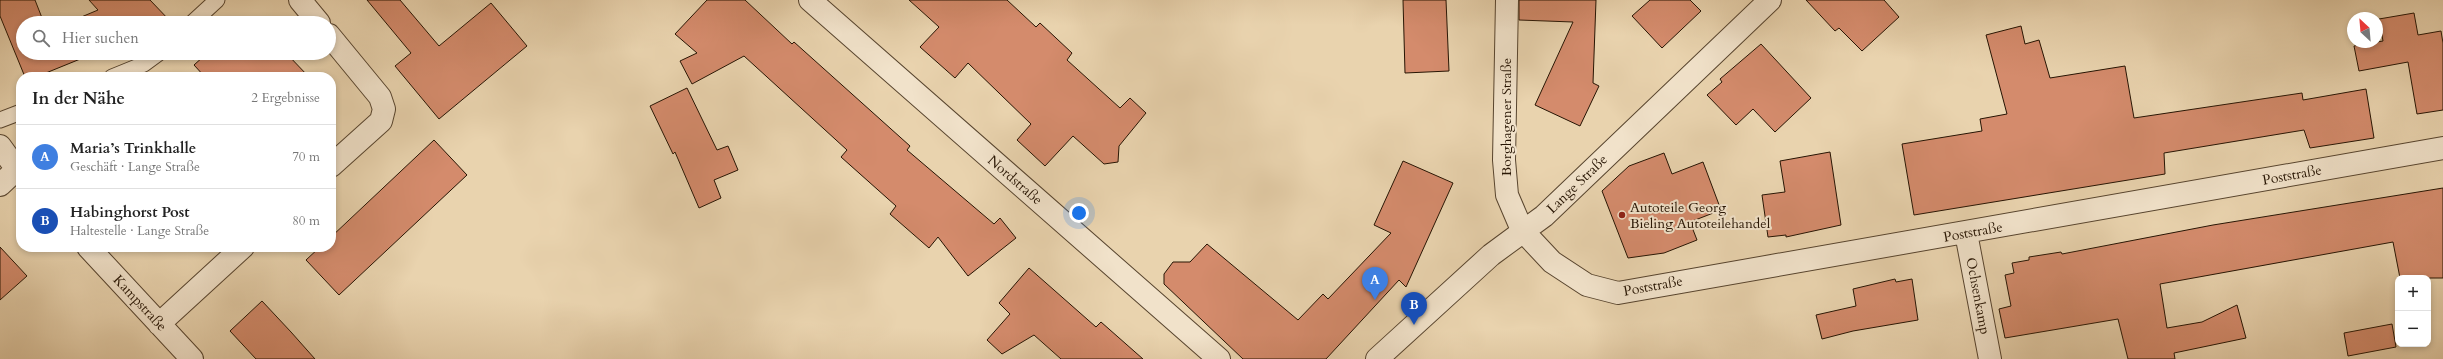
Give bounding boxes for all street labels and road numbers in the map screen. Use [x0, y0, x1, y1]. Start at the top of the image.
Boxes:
street label: Borghagener Straße [1497, 58, 1516, 176]
street label: Lange Straße [1542, 150, 1612, 218]
street label: Nordstraße [983, 151, 1047, 209]
street label: Poststraße [2261, 160, 2323, 190]
street label: Poststraße [1942, 217, 2004, 247]
street label: Ochsenkamp [1961, 256, 1995, 336]
street label: Kampstraße [109, 271, 171, 335]
street label: Poststraße [1622, 271, 1684, 301]

